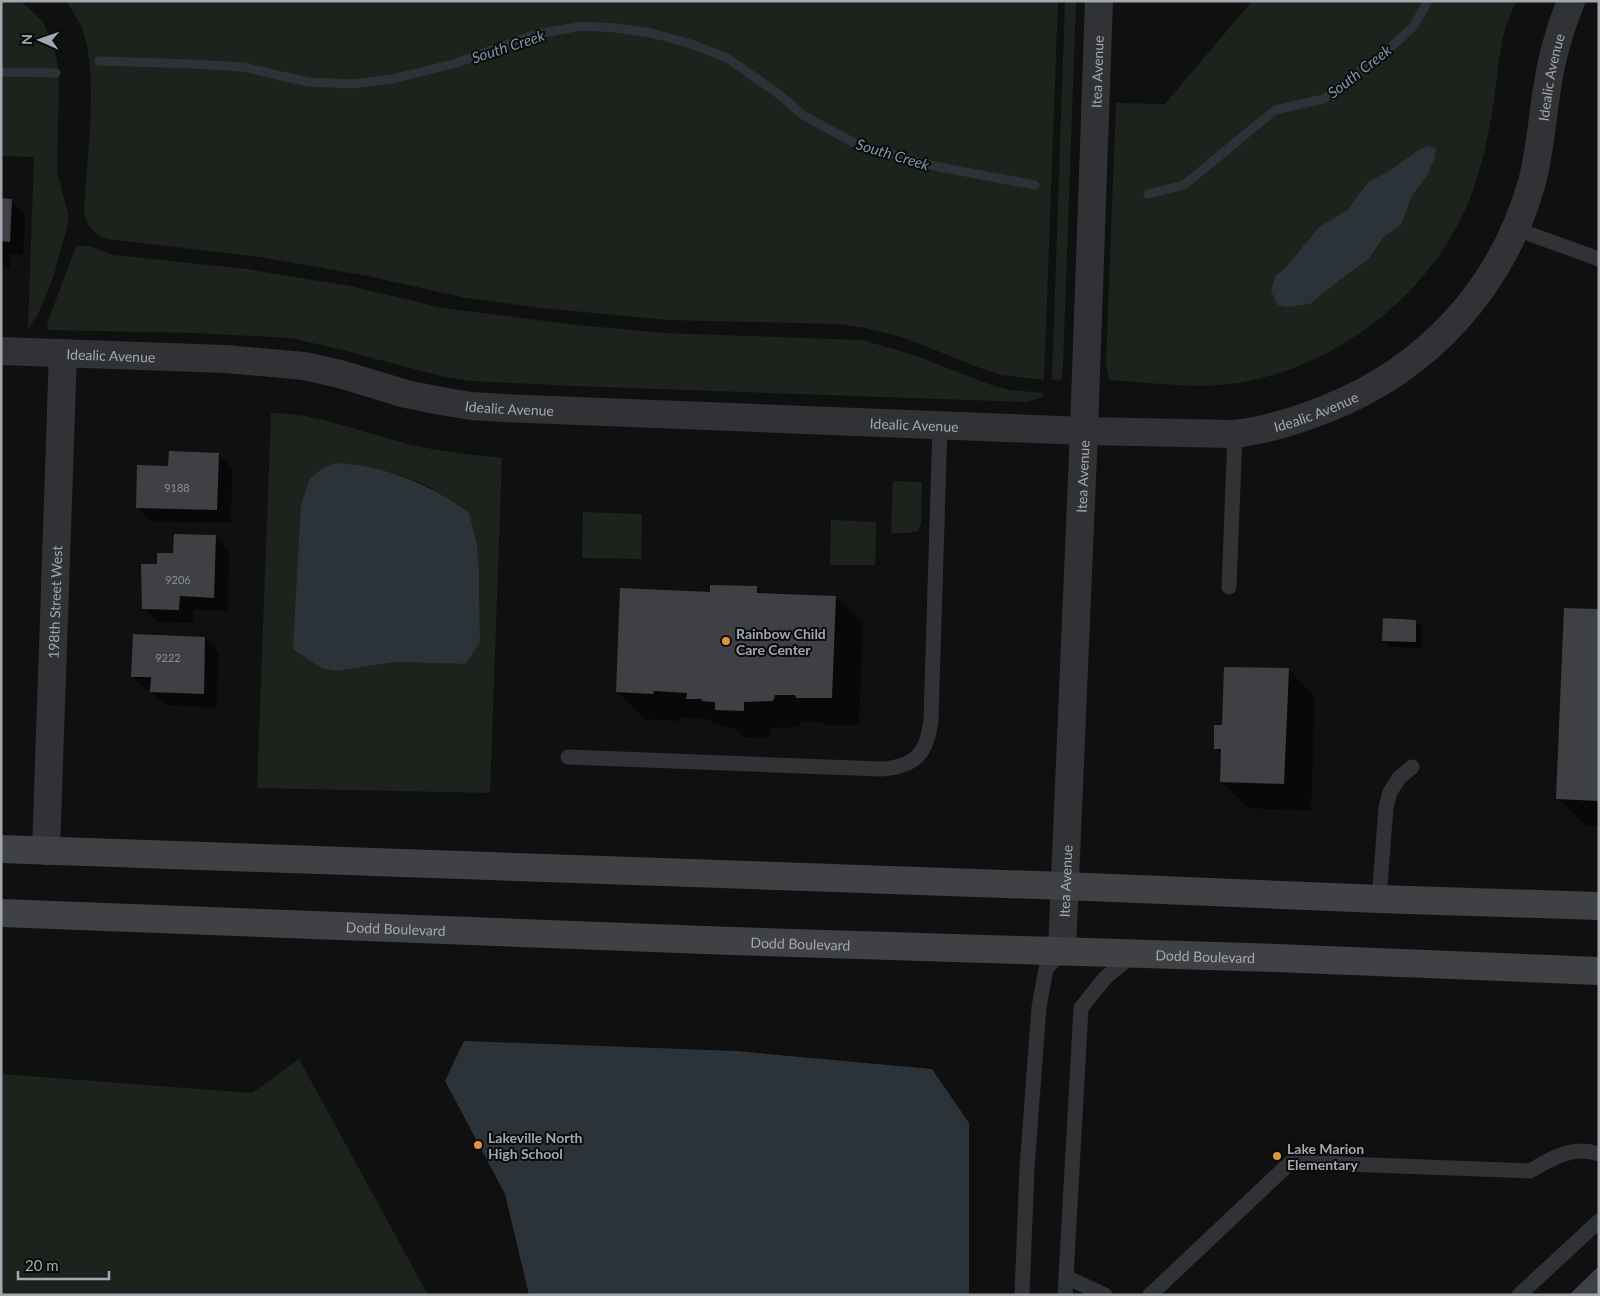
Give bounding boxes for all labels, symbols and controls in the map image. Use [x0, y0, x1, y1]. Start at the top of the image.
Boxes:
north arrow [15, 15, 65, 65]
water label: South Creek [469, 25, 548, 66]
street label: Idealic Avenue [1534, 31, 1568, 122]
text: N [18, 34, 35, 45]
street label: Itea Avenue [1087, 35, 1106, 108]
water label: South Creek [1324, 40, 1395, 101]
water label: South Creek [854, 134, 933, 174]
street label: Idealic Avenue [66, 345, 156, 365]
street label: Idealic Avenue [1272, 388, 1361, 435]
street label: Idealic Avenue [464, 397, 554, 418]
street label: Idealic Avenue [869, 414, 959, 435]
street label: Itea Avenue [1072, 440, 1092, 513]
house number: 9188 [164, 481, 190, 494]
street label: 198th Street West [44, 545, 65, 659]
house number: 9206 [165, 573, 191, 586]
place label: Rainbow Child Care Center [736, 625, 826, 658]
marker: Rainbow Child Care Center [720, 635, 732, 647]
house number: 9222 [155, 651, 181, 664]
street label: Itea Avenue [1055, 844, 1075, 918]
street label: Dodd Boulevard [346, 918, 446, 939]
street label: Dodd Boulevard [750, 933, 851, 953]
street label: Dodd Boulevard [1155, 946, 1255, 966]
place label: Lakeville North High School [488, 1129, 583, 1162]
marker: Lakeville North High School [472, 1139, 484, 1151]
place label: Lake Marion Elementary [1287, 1140, 1364, 1173]
marker: Lake Marion Elementary [1271, 1150, 1283, 1162]
scale bar [18, 1248, 109, 1280]
text: 20 m [25, 1256, 59, 1274]

